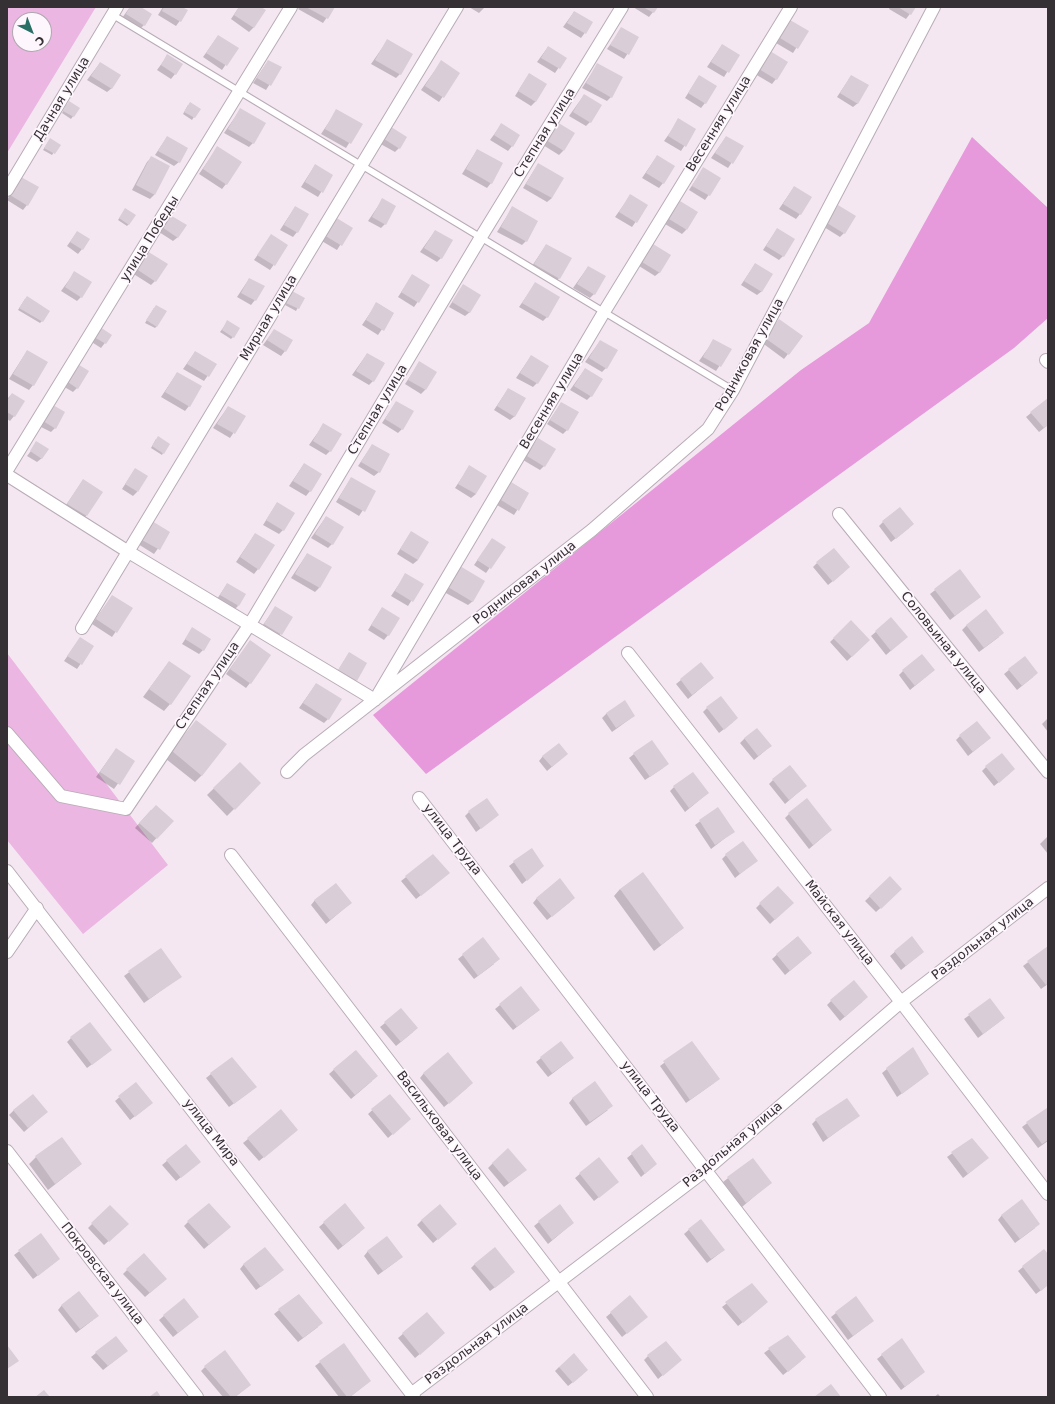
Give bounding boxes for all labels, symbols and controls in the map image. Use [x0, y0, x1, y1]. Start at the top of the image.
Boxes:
north arrow [12, 12, 52, 52]
text: С [32, 33, 47, 48]
street label: Дачная улица [31, 54, 93, 144]
street label: Весенняя улица [683, 73, 755, 175]
street label: Степная улица [511, 85, 579, 181]
street label: улица Победы [117, 193, 183, 285]
street label: Мирная улица [237, 272, 301, 364]
street label: Родниковая улица [713, 296, 787, 414]
street label: Весенняя улица [517, 350, 587, 452]
street label: Степная улица [345, 362, 411, 458]
street label: Родниковая улица [470, 538, 580, 628]
street label: Соловьиная улица [897, 589, 989, 697]
street label: Степная улица [173, 639, 243, 733]
street label: улица Труда [419, 801, 485, 879]
street label: Майская улица [801, 877, 877, 969]
street label: Раздольная улица [929, 894, 1037, 984]
street label: улица Труда [617, 1058, 683, 1136]
street label: Васильковая улица [393, 1068, 485, 1184]
street label: улица Мира [180, 1096, 242, 1170]
street label: Раздольная улица [680, 1099, 786, 1191]
street label: Покровская улица [57, 1220, 147, 1328]
street label: Раздольная улица [422, 1300, 532, 1388]

